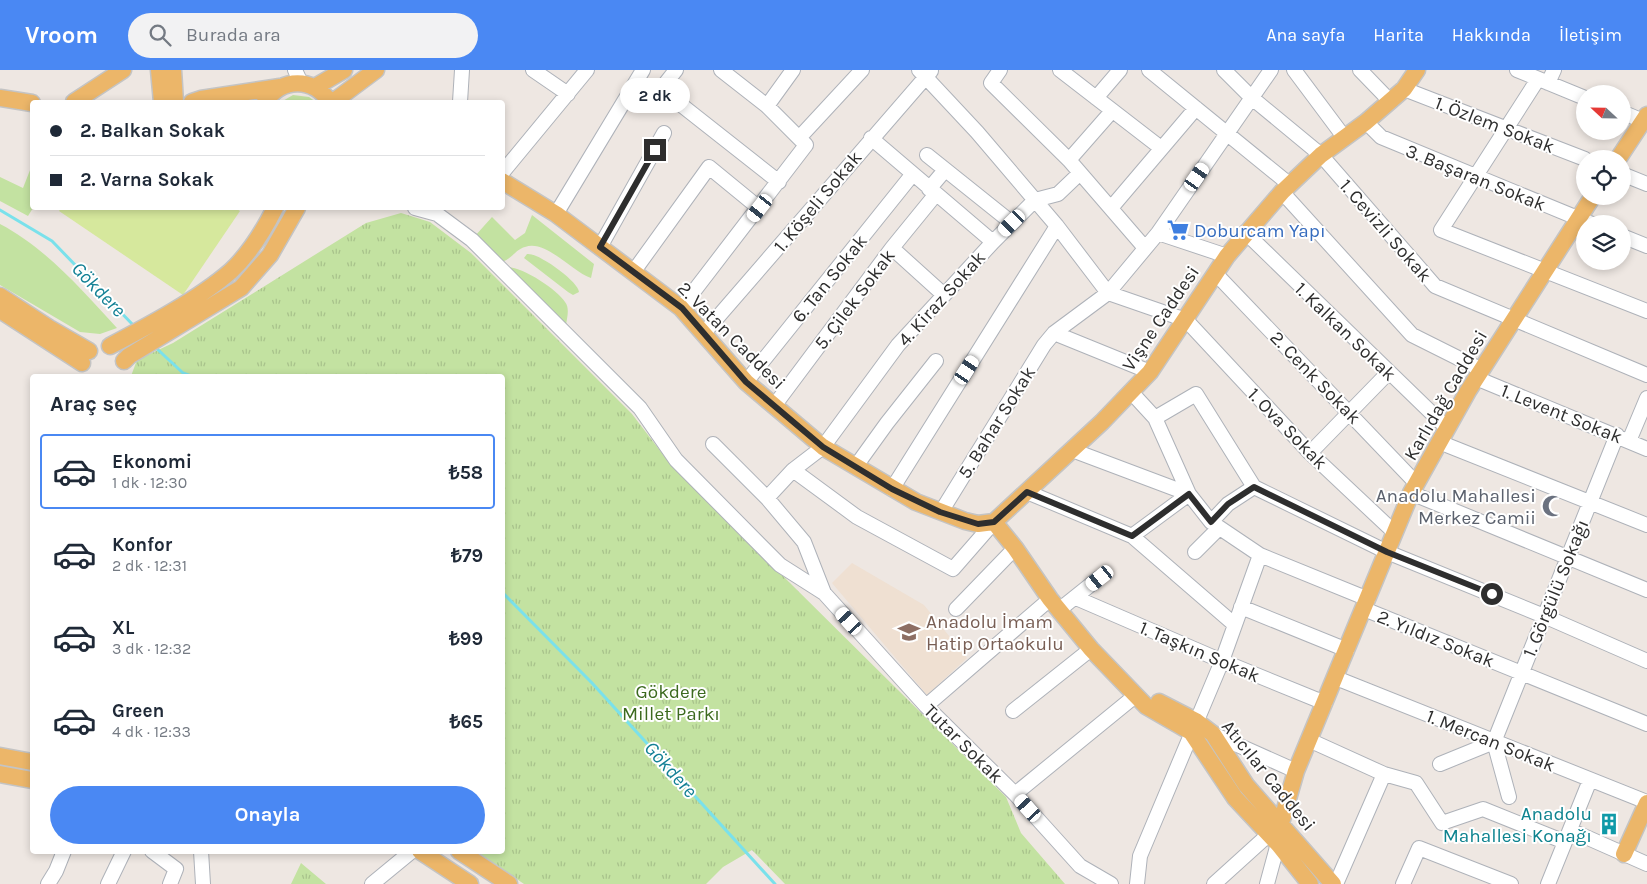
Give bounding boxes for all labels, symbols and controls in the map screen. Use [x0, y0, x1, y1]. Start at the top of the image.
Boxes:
search box [128, 13, 478, 58]
text: Vroom [25, 21, 98, 49]
icon: search [146, 21, 174, 49]
text: Burada ara [186, 24, 281, 46]
text: Ana sayfa [1266, 24, 1345, 46]
text: Harita [1373, 24, 1424, 46]
text: Hakkında [1452, 24, 1531, 46]
text: İletişim [1559, 24, 1622, 46]
callout: 2 dk [620, 78, 690, 112]
north arrow [1576, 85, 1631, 140]
map controls [1576, 85, 1631, 270]
text: 2 dk [638, 86, 672, 105]
street label: 1. Özlem Sokak [1432, 92, 1558, 158]
text: 2. Balkan Sokak [80, 120, 225, 142]
route end [644, 139, 666, 161]
street label: 3. Başaran Sokak [1402, 140, 1549, 216]
street label: 1. Köşeli Sokak [769, 146, 867, 257]
button: locate [1576, 150, 1631, 205]
car [1182, 160, 1211, 194]
text: 2. Varna Sokak [80, 169, 214, 191]
street label: 1. Cevizli Sokak [1335, 175, 1436, 287]
car [744, 192, 775, 224]
car [996, 207, 1027, 239]
button: layers [1576, 215, 1631, 270]
supermarket icon: Doburcam Yapı [1165, 217, 1191, 243]
place label: Doburcam Yapı [1194, 220, 1326, 242]
street label: 6. Tan Sokak [788, 230, 872, 327]
street label: 5. Çilek Sokak [810, 245, 900, 354]
street label: 4. Kiraz Sokak [893, 246, 990, 351]
water label: Gökdere [67, 257, 130, 322]
street label: Vişne Caddesi [1118, 262, 1204, 375]
street label: 2. Vatan Caddesi [673, 277, 790, 394]
street label: 1. Kalkan Sokak [1290, 278, 1401, 386]
street label: Karlıdağ Caddesi [1400, 326, 1492, 465]
street label: 2. Cenk Sokak [1265, 327, 1365, 429]
car [952, 353, 981, 387]
street label: 5. Bahar Sokak [954, 362, 1040, 483]
street label: 1. Levent Sokak [1498, 380, 1626, 448]
street label: 1. Ova Sokak [1243, 383, 1332, 474]
text: Araç seç [50, 391, 137, 417]
icon: car [52, 449, 97, 494]
text: Ekonomi [112, 451, 192, 473]
text: ₺58 [449, 462, 483, 484]
text: 1 dk · 12:30 [112, 473, 187, 492]
place label: Anadolu Mahallesi Merkez Camii [1376, 485, 1536, 529]
mosque icon: Anadolu Mahallesi Merkez Camii [1540, 493, 1566, 519]
street label: 1. Görgülü Sokağı [1518, 516, 1594, 660]
icon: car [52, 532, 97, 577]
text: Konfor [112, 534, 172, 556]
text: ₺79 [451, 545, 483, 567]
text: 2 dk · 12:31 [112, 556, 187, 575]
car [1083, 563, 1116, 593]
route start [1481, 583, 1503, 605]
car [833, 605, 864, 637]
street label: 2. Yıldız Sokak [1374, 605, 1498, 673]
place label: Anadolu İmam Hatip Ortaokulu [926, 611, 1064, 655]
icon: car [52, 615, 97, 660]
text: XL [112, 617, 134, 639]
street label: 1. Taşkın Sokak [1136, 617, 1263, 687]
school or university icon: Anadolu İmam Hatip Ortaokulu [896, 619, 922, 645]
text: ₺99 [449, 628, 483, 650]
text: 3 dk · 12:32 [112, 639, 191, 658]
park label: Gökdere Millet Parkı [622, 681, 720, 725]
icon: car [52, 698, 97, 743]
text: Green [112, 700, 164, 722]
street label: Tutar Sokak [919, 700, 1007, 788]
street label: 1. Mercan Sokak [1423, 705, 1558, 777]
text: ₺65 [450, 711, 483, 733]
street label: Atıcılar Caddesi [1217, 716, 1320, 836]
text: 4 dk · 12:33 [112, 722, 191, 741]
water label: Gökdere [639, 736, 702, 802]
button: Onayla [50, 786, 485, 844]
car [1012, 792, 1043, 824]
place label: Anadolu Mahallesi Konağı [1443, 803, 1592, 847]
building icon: Anadolu Mahallesi Konağı [1596, 811, 1622, 837]

